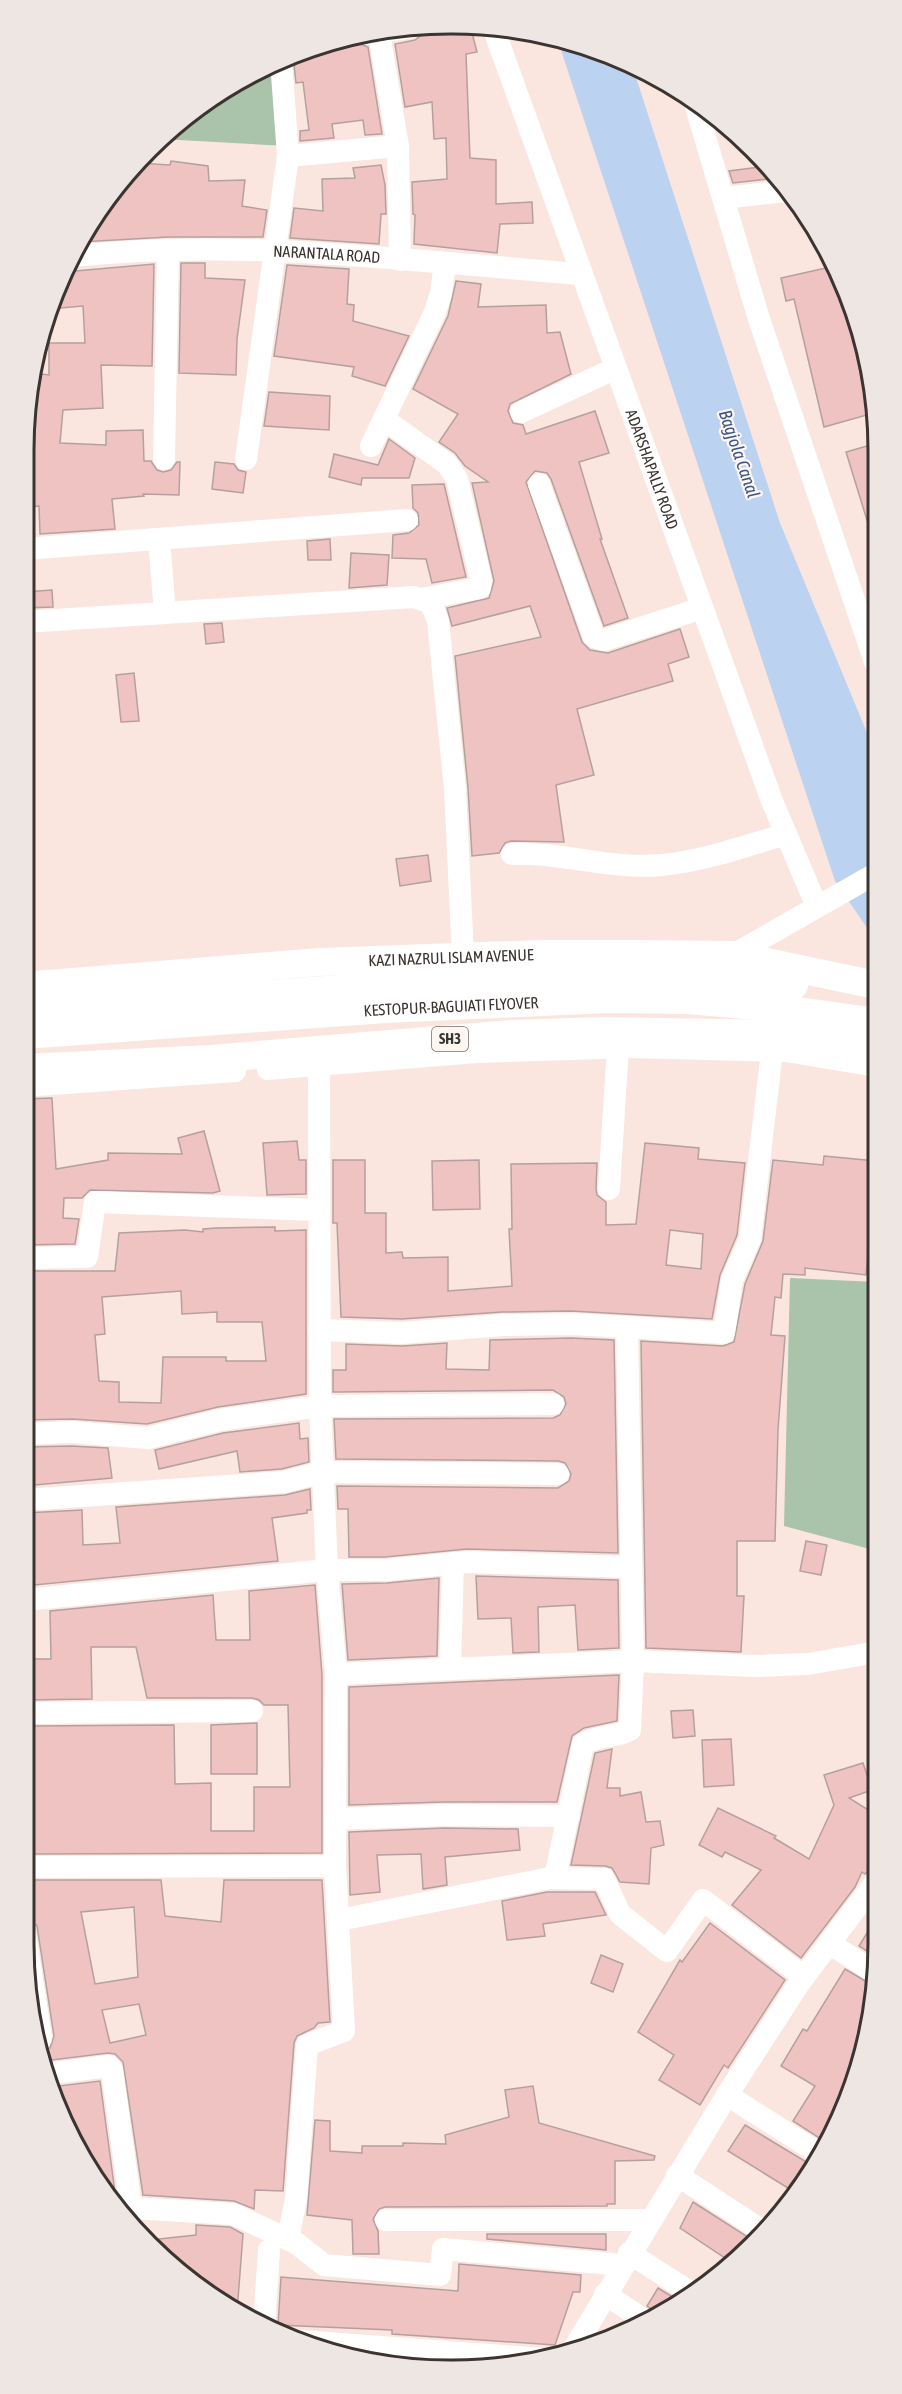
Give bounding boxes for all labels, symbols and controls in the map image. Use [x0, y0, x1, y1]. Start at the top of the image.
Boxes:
street label: NARANTALA ROAD [273, 242, 381, 266]
street label: ADARSHAPALLY ROAD [623, 407, 682, 532]
water label: Bagjola Canal [715, 407, 764, 501]
street label: KAZI NAZRUL ISLAM AVENUE [368, 945, 534, 969]
street label: KESTOPUR-BAGUIATI FLYOVER [363, 993, 539, 1020]
road number: SH3 [432, 1027, 468, 1051]

